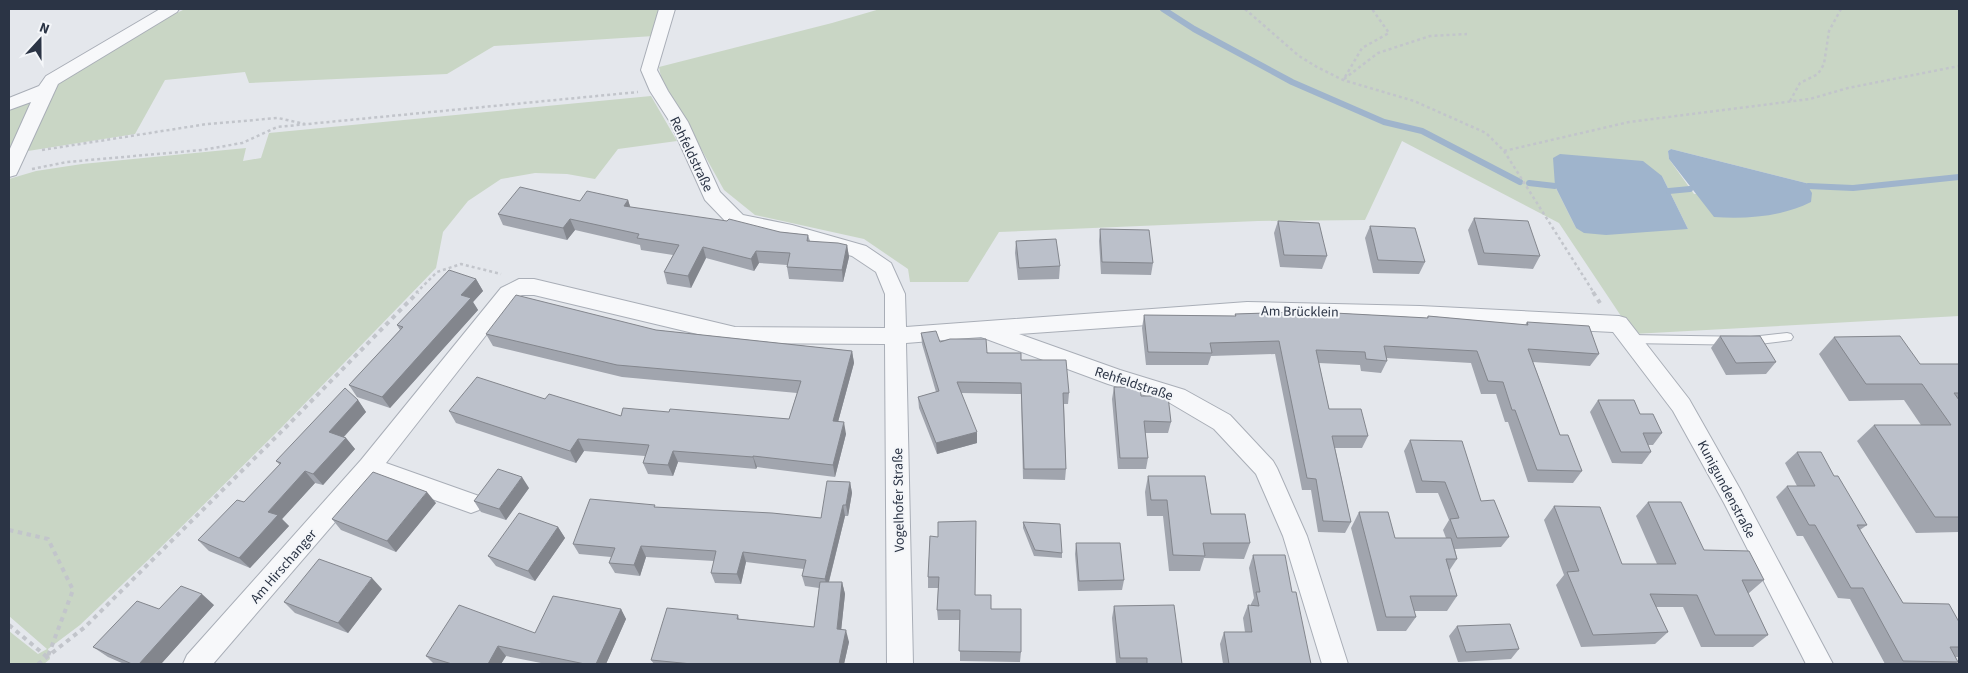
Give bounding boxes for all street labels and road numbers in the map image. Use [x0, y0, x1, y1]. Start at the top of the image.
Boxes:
street label: Rehfeldstraße [664, 113, 718, 196]
street label: Am Brücklein [1261, 301, 1339, 323]
street label: Rehfeldstraße [1092, 362, 1176, 406]
street label: Kunigundenstraße [1692, 437, 1760, 542]
street label: Vogelhofer Straße [888, 448, 910, 552]
street label: Am Hirschanger [246, 525, 322, 608]

